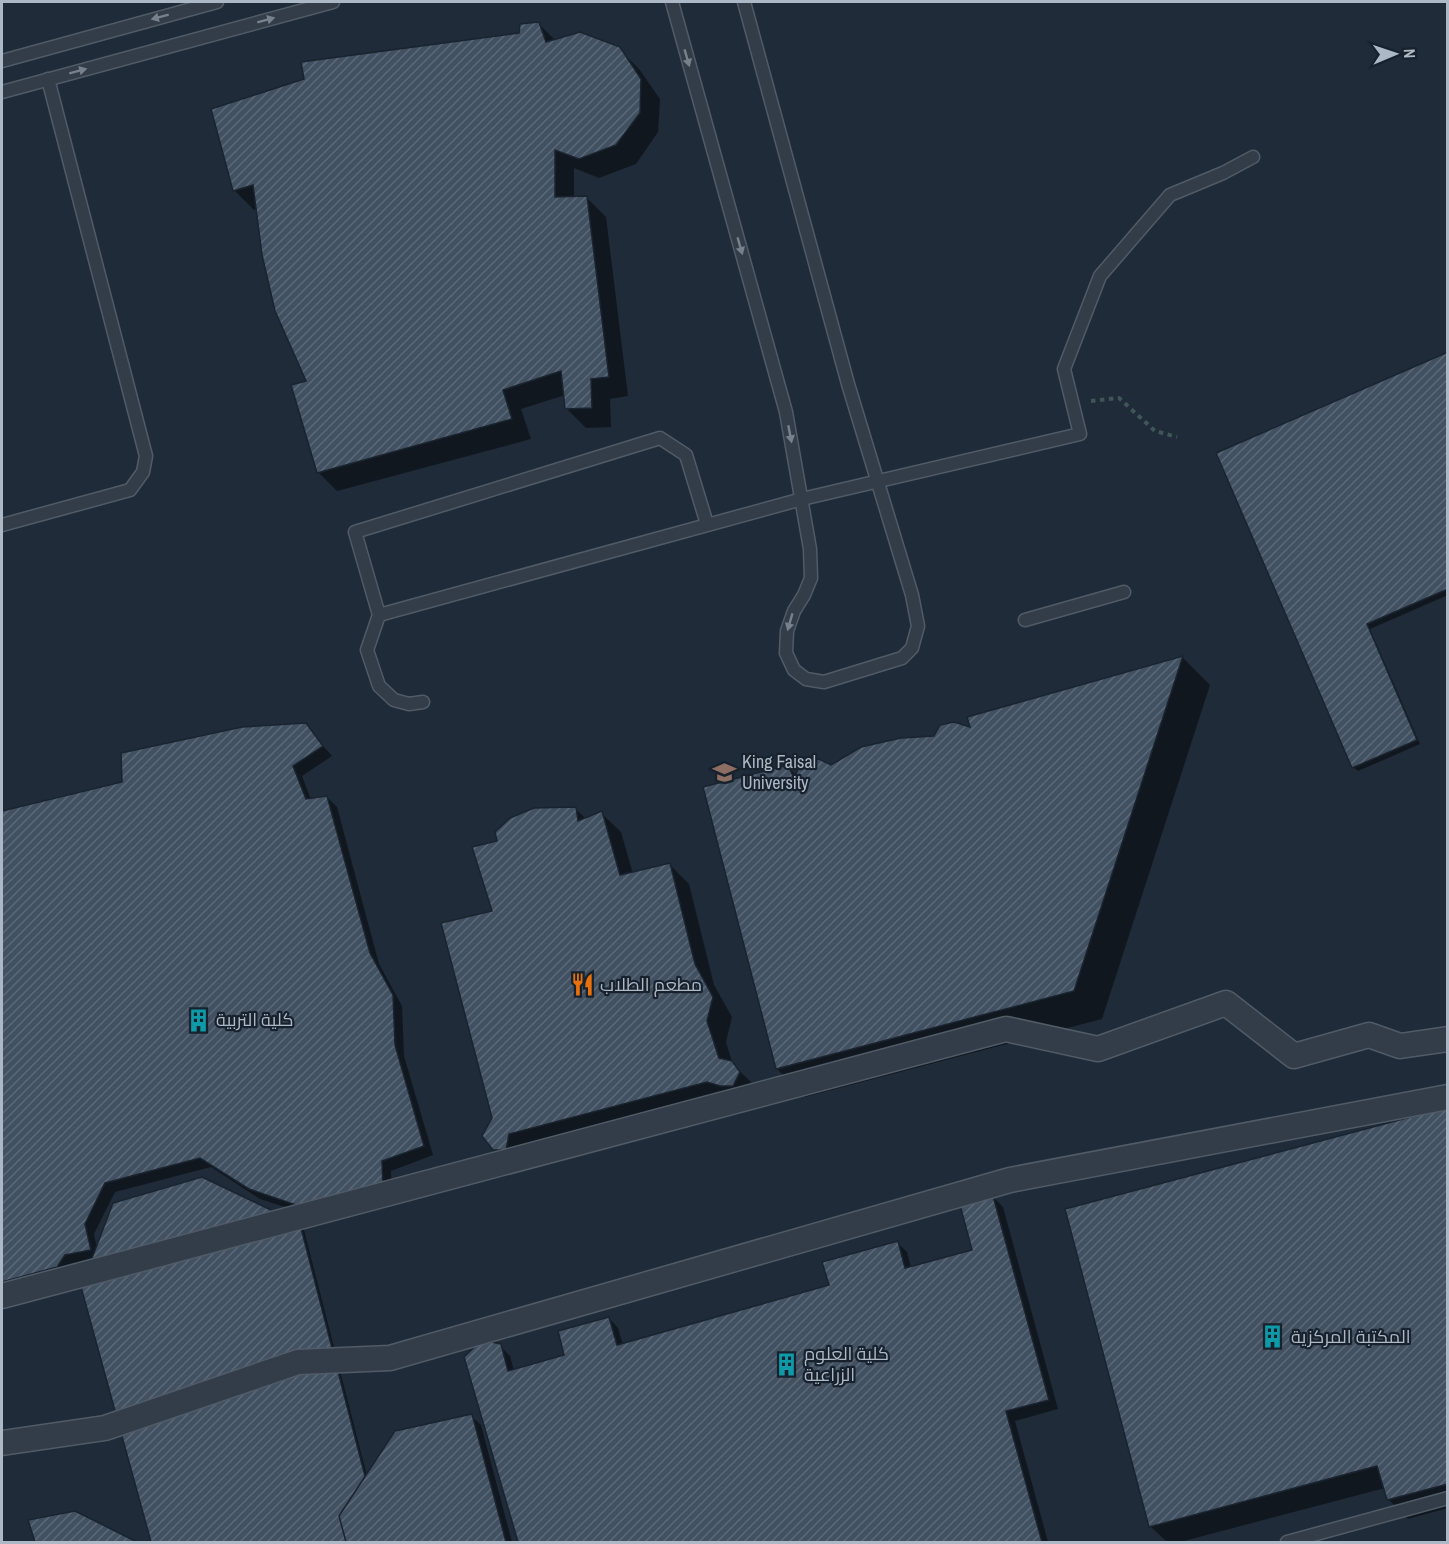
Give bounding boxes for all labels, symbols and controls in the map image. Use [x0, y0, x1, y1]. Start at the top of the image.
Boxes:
one-way arrow [151, 13, 169, 22]
one-way arrow [257, 14, 275, 24]
north arrow [1365, 24, 1425, 84]
text: N [1399, 48, 1421, 59]
one-way arrow [683, 49, 693, 67]
one-way arrow [69, 66, 87, 75]
one-way arrow [735, 237, 745, 255]
one-way arrow [786, 425, 795, 444]
one-way arrow [785, 613, 794, 631]
place label: King Faisal University [742, 749, 816, 795]
school or university icon: King Faisal University [711, 759, 737, 785]
restaurant icon: مطعم الطلاب [569, 972, 595, 998]
place label: مطعم الطلاب [600, 972, 702, 997]
building icon: كلية التربية [185, 1007, 211, 1033]
place label: كلية التربية [216, 1007, 294, 1032]
building icon: المكتبة المركزية [1260, 1324, 1286, 1350]
place label: المكتبة المركزية [1291, 1324, 1411, 1349]
place label: كلية العلوم الزراعية [804, 1341, 889, 1387]
building icon: كلية العلوم الزراعية [773, 1351, 799, 1377]

